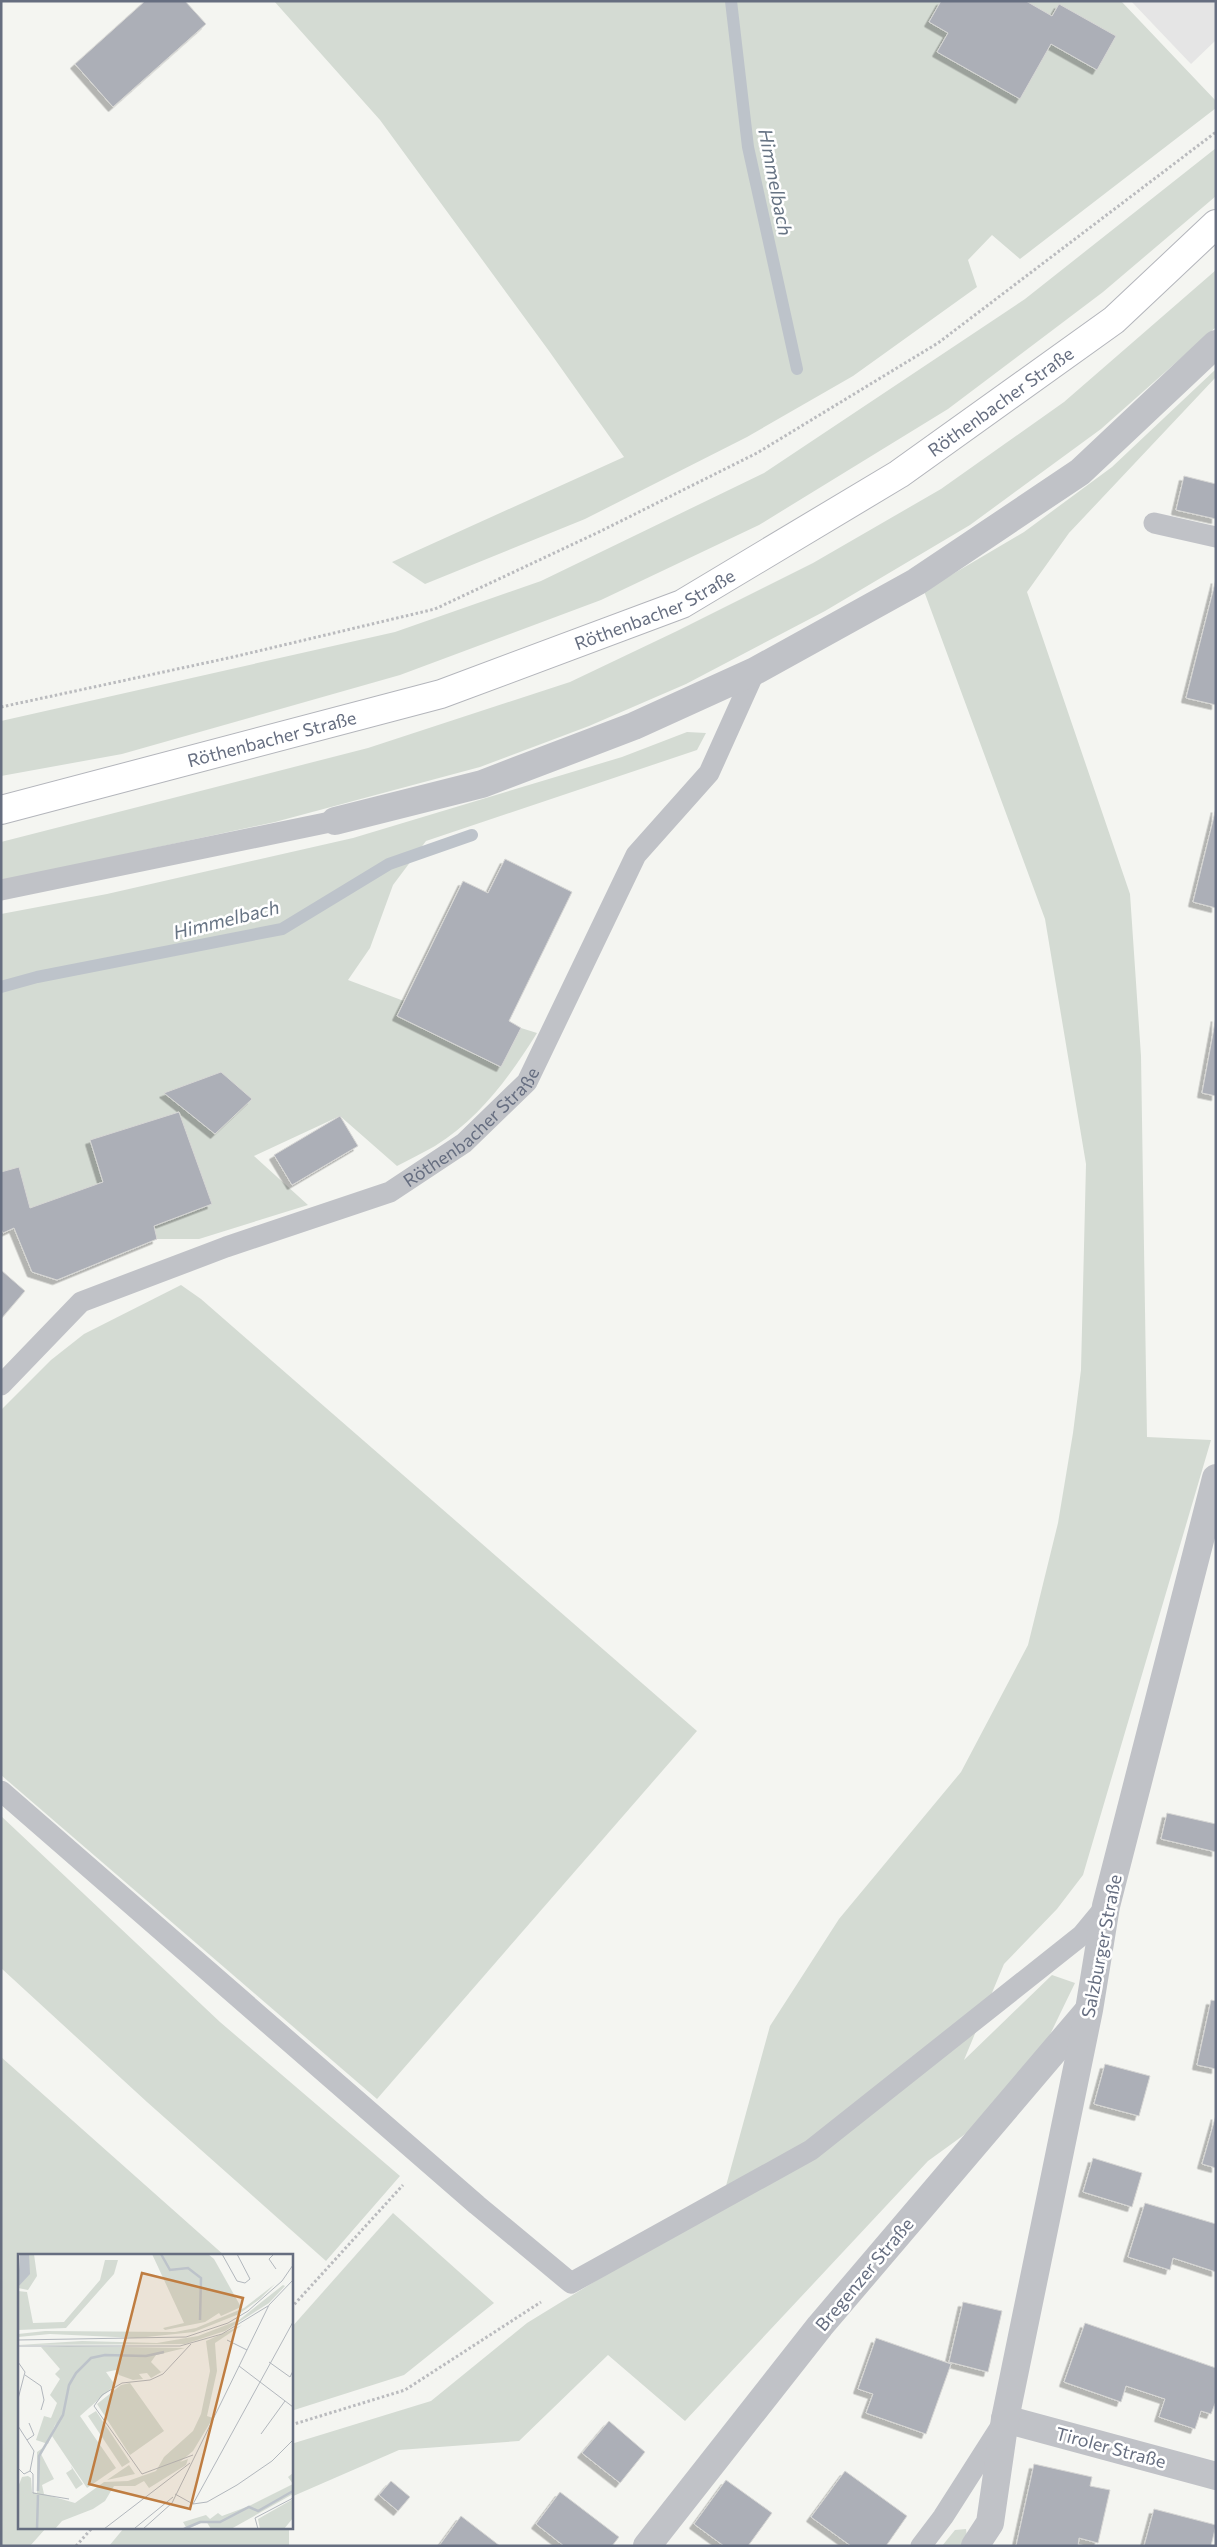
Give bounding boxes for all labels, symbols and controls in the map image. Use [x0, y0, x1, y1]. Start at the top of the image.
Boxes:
water label: Himmelbach [754, 127, 798, 238]
street label: Röthenbacher Straße [923, 342, 1077, 461]
street label: Röthenbacher Straße [571, 564, 739, 654]
street label: Röthenbacher Straße [185, 706, 359, 771]
water label: Himmelbach [171, 895, 282, 943]
street label: Röthenbacher Straße [399, 1064, 543, 1191]
street label: Salzburger Straße [1076, 1872, 1126, 2020]
street label: Bregenzer Straße [810, 2213, 918, 2335]
inset map [18, 2254, 292, 2530]
street label: Tiroler Straße [1054, 2422, 1168, 2472]

